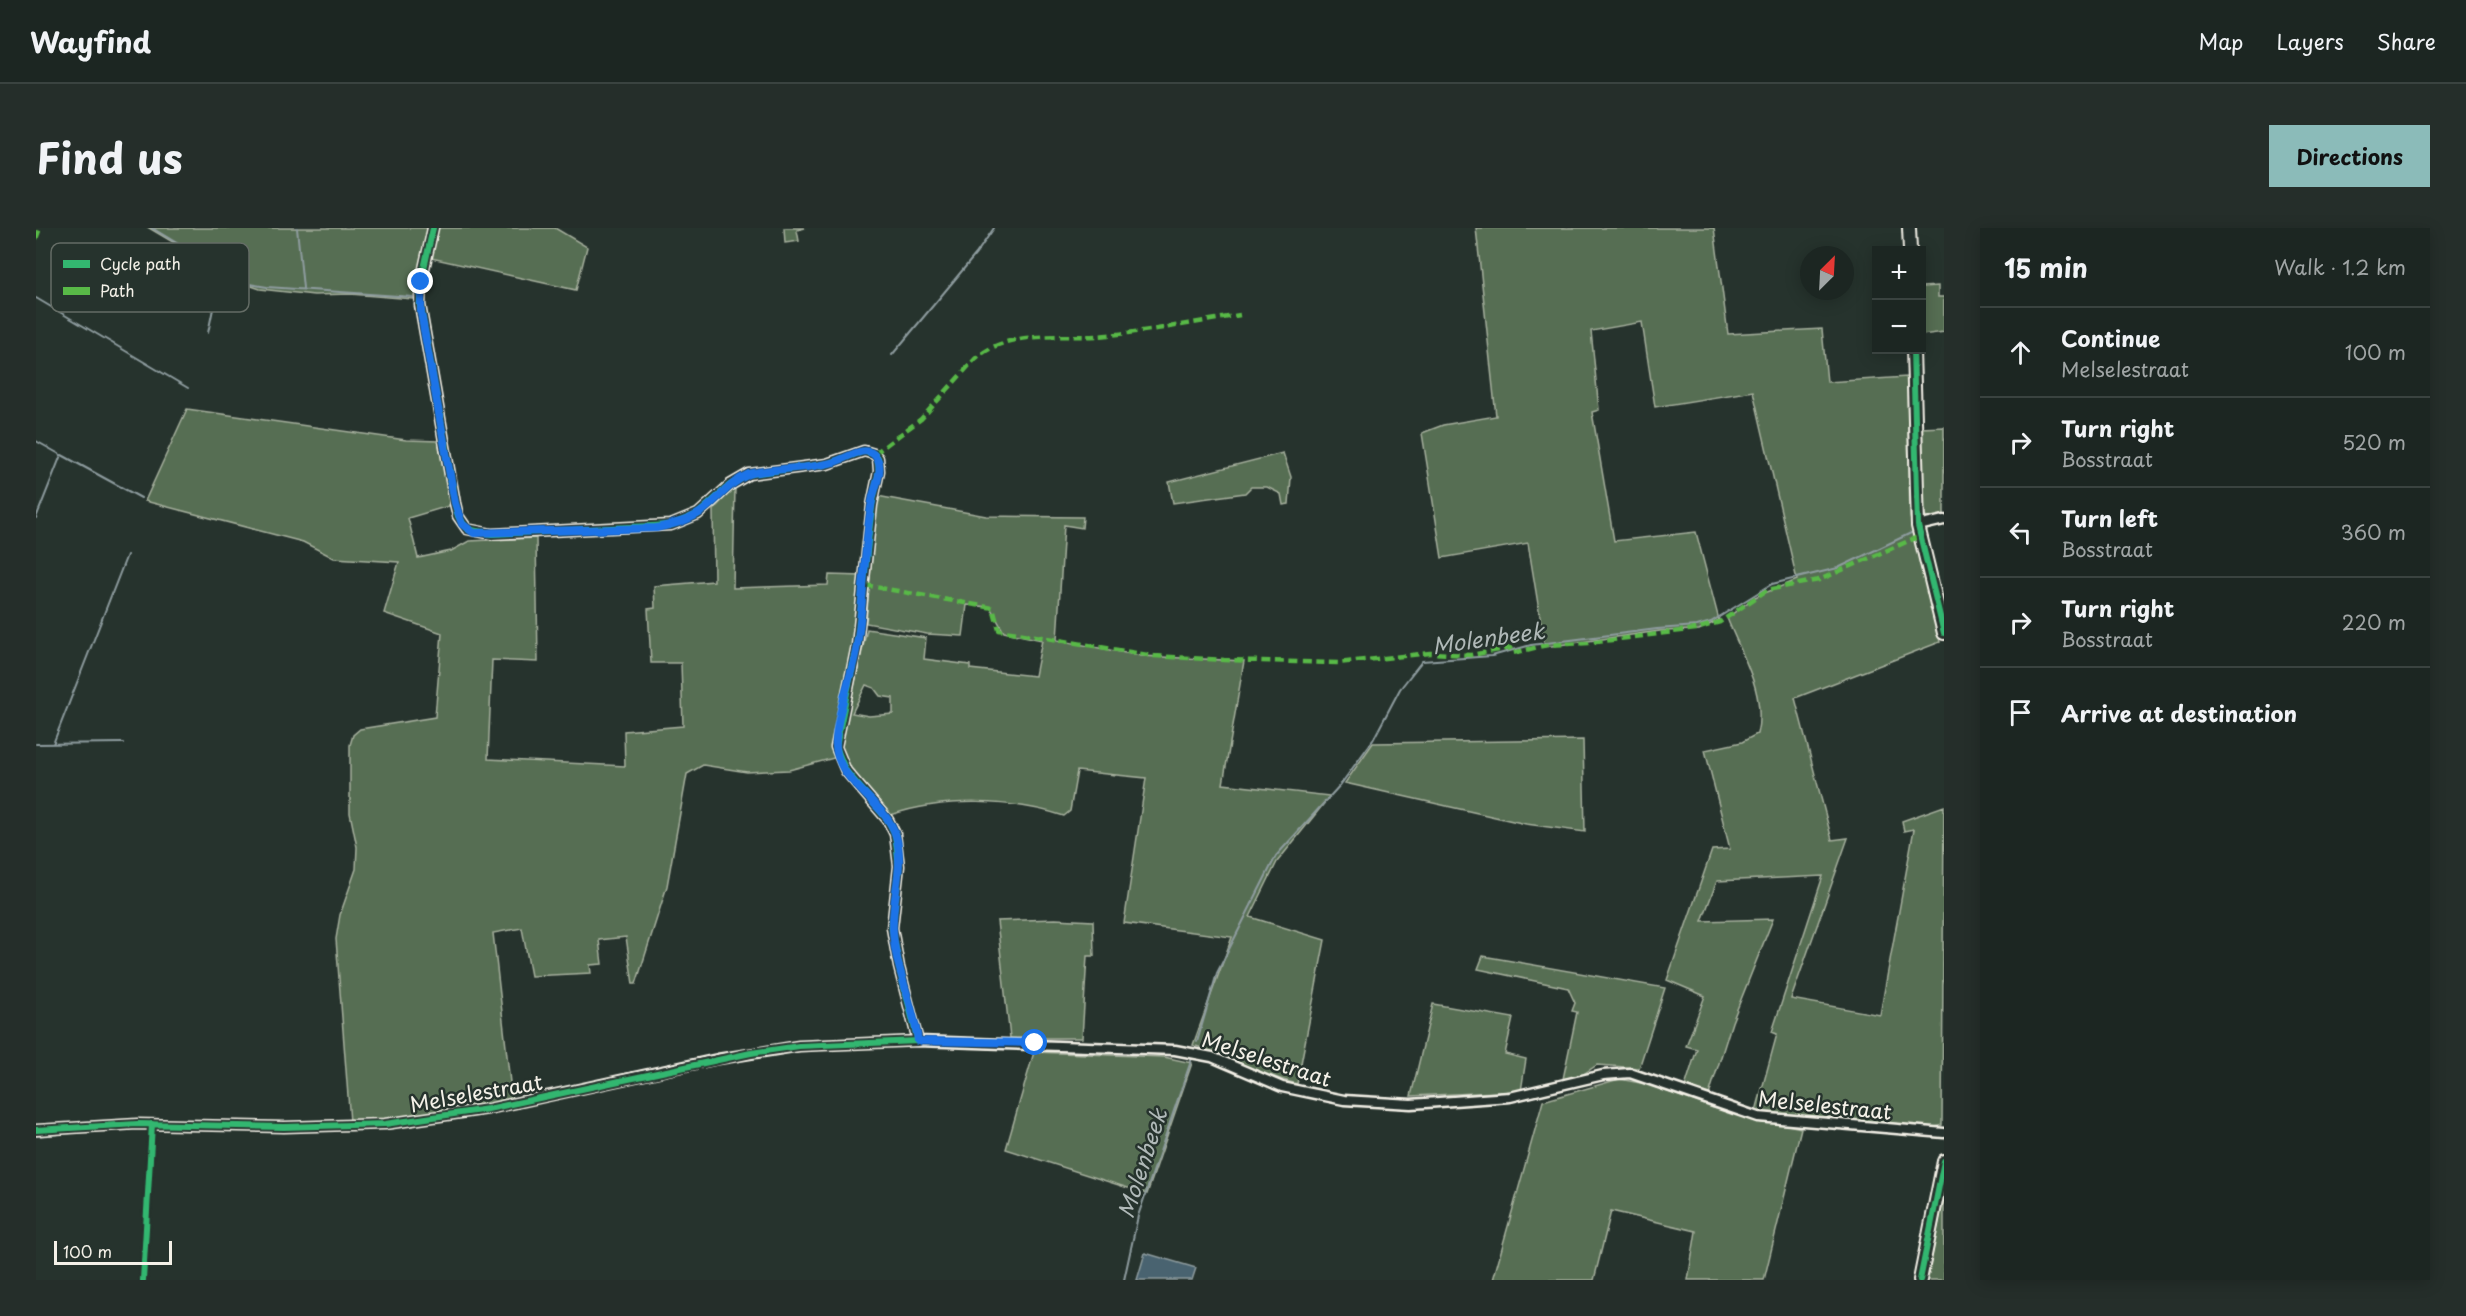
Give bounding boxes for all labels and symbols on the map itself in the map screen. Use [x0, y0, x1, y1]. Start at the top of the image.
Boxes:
legend [51, 243, 249, 312]
north arrow [1800, 246, 1854, 300]
text: Cycle path [100, 251, 181, 275]
route end [407, 268, 433, 294]
text: Path [100, 278, 135, 302]
water label: Molenbeek [1430, 613, 1548, 661]
street label: Melselestraat [1198, 1022, 1336, 1094]
route start [1021, 1029, 1047, 1055]
street label: Melselestraat [407, 1065, 545, 1119]
street label: Melselestraat [1757, 1081, 1893, 1127]
water label: Molenbeek [1108, 1103, 1175, 1222]
scale bar [54, 1238, 172, 1266]

